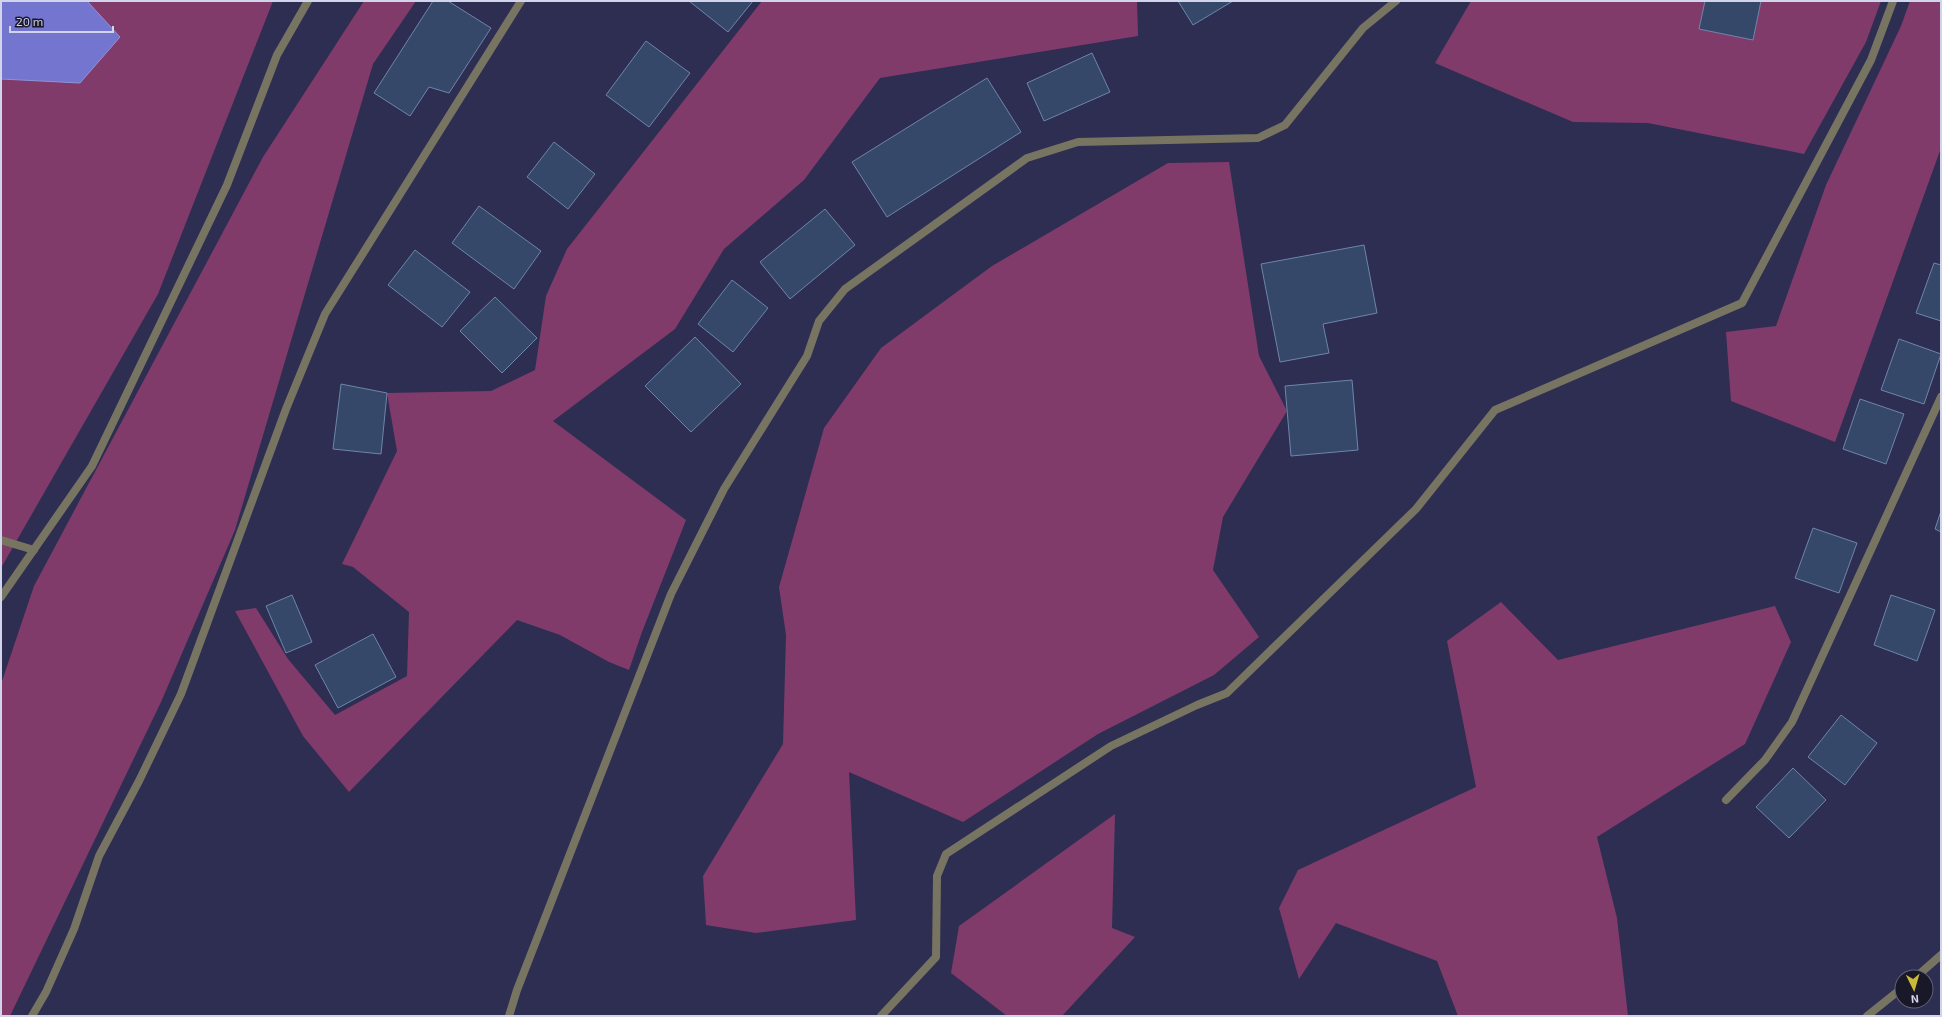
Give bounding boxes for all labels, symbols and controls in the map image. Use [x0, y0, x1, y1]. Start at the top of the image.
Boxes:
scale bar [10, 8, 113, 34]
text: 20 m [16, 14, 43, 28]
north arrow [1894, 969, 1934, 1009]
text: N [1910, 993, 1919, 1006]

